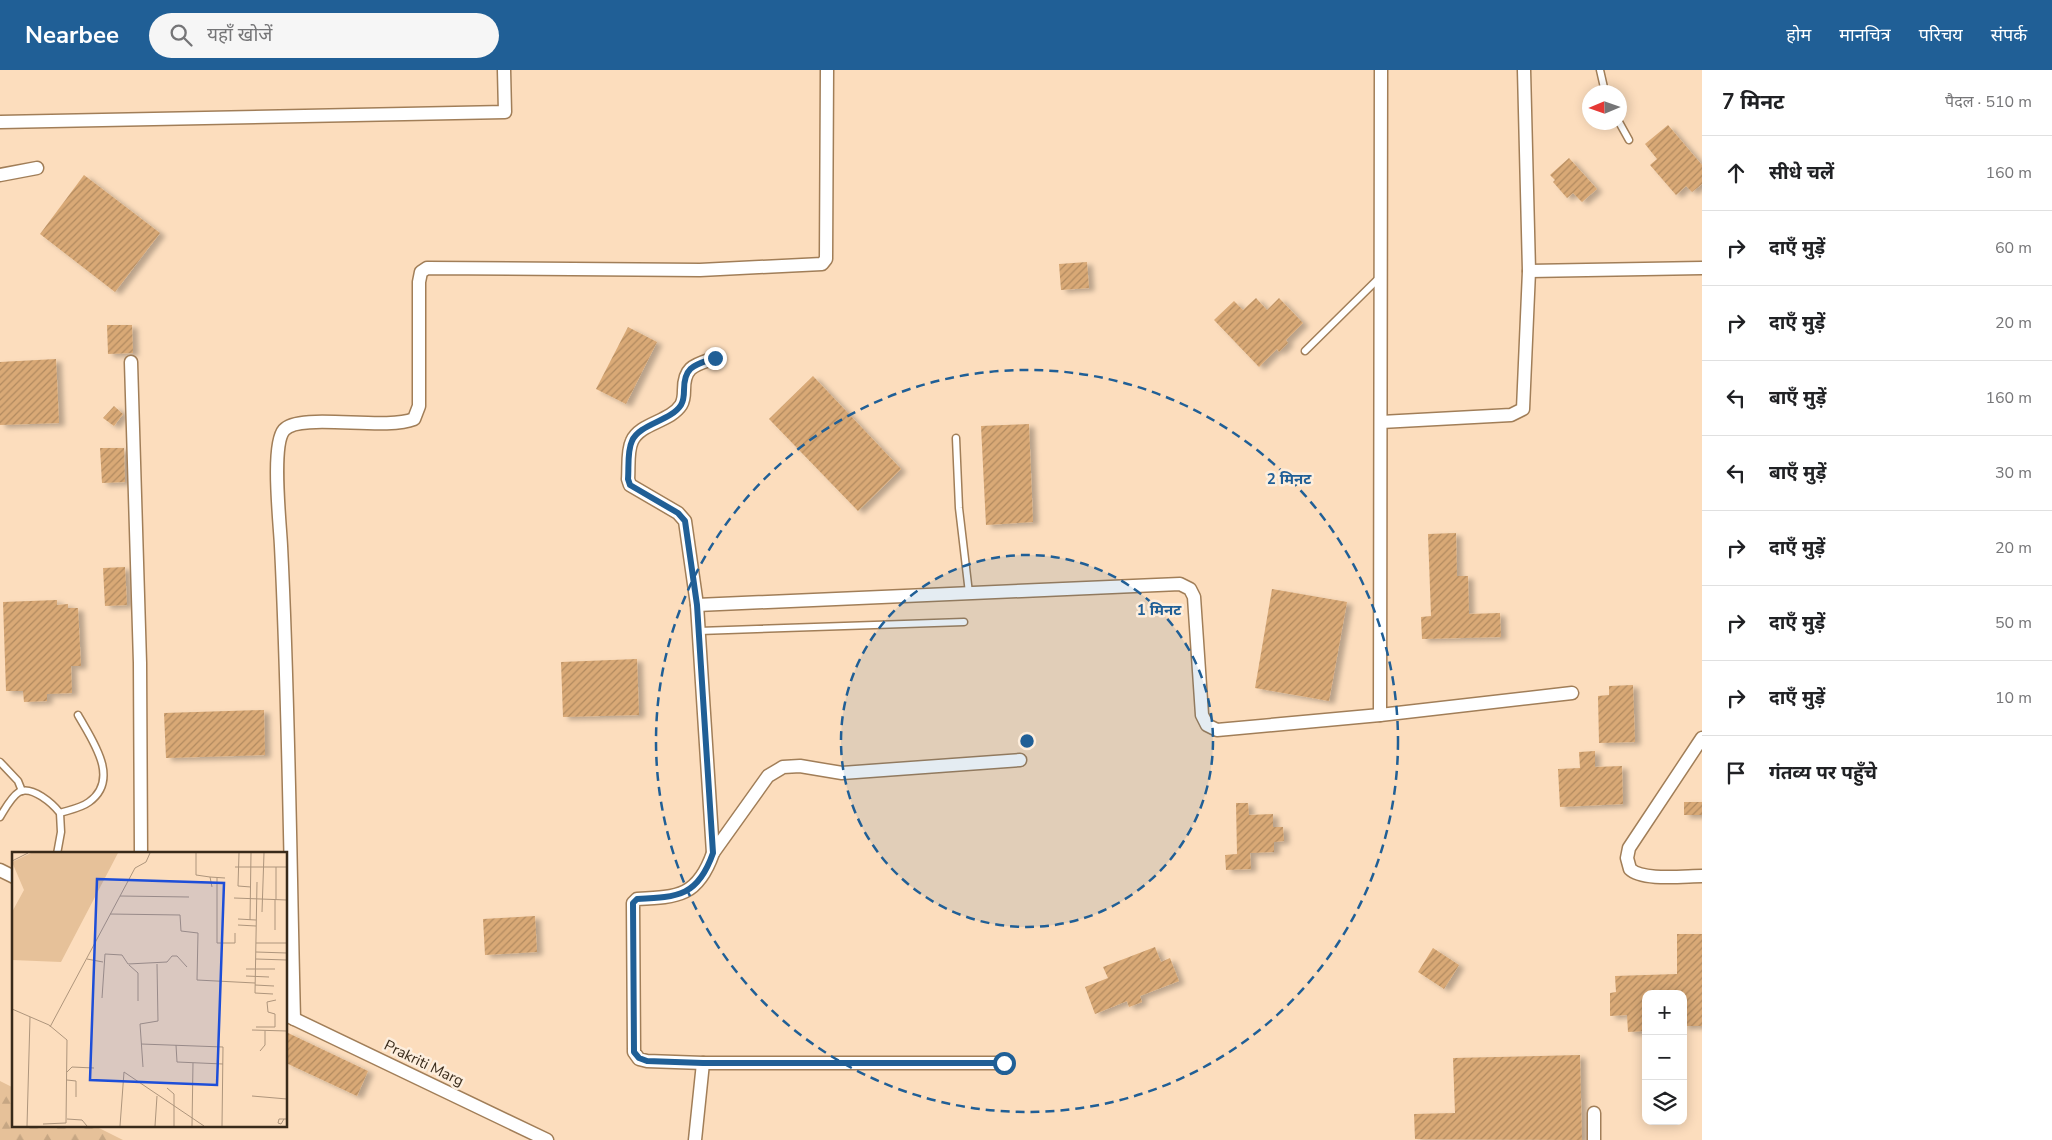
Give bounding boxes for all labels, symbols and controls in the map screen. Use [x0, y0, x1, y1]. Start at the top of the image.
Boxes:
search box [149, 13, 499, 58]
text: Nearbee [25, 19, 119, 51]
icon: search [167, 21, 195, 49]
text: यहाँ खोजें [207, 22, 272, 48]
text: होम [1786, 23, 1811, 47]
text: मानचित्र [1839, 23, 1891, 47]
text: परिचय [1919, 23, 1963, 47]
text: संपर्क [1991, 23, 2027, 47]
north arrow [1582, 85, 1627, 130]
text: 7 मिनट [1722, 88, 1784, 116]
text: पैदल · 510 m [1945, 91, 2032, 113]
icon: ahead [1722, 159, 1750, 187]
text: सीधे चलें [1769, 160, 1834, 186]
text: 160 m [1985, 162, 2032, 184]
icon: right [1722, 234, 1750, 262]
text: दाएँ मुड़ें [1769, 235, 1825, 261]
text: 60 m [1995, 237, 2032, 259]
icon: right [1722, 309, 1750, 337]
text: दाएँ मुड़ें [1769, 310, 1825, 336]
text: 20 m [1995, 312, 2032, 334]
route end [704, 347, 727, 370]
icon: left [1722, 384, 1750, 412]
text: बाएँ मुड़ें [1769, 385, 1826, 411]
text: 160 m [1985, 387, 2032, 409]
icon: left [1722, 459, 1750, 487]
text: बाएँ मुड़ें [1769, 460, 1826, 486]
text: 30 m [1995, 462, 2032, 484]
text: 2 मिनट [1267, 469, 1312, 489]
icon: right [1722, 534, 1750, 562]
text: दाएँ मुड़ें [1769, 535, 1825, 561]
text: 20 m [1995, 537, 2032, 559]
text: 1 मिनट [1137, 600, 1182, 620]
icon: right [1722, 609, 1750, 637]
text: दाएँ मुड़ें [1769, 610, 1825, 636]
text: 50 m [1995, 612, 2032, 634]
icon: right [1722, 684, 1750, 712]
text: दाएँ मुड़ें [1769, 685, 1825, 711]
text: 10 m [1995, 687, 2032, 709]
centre of rings [1018, 732, 1036, 750]
icon: arrive [1722, 759, 1750, 787]
text: गंतव्य पर पहुँचे [1769, 760, 1877, 786]
inset map [12, 852, 288, 1128]
map controls [1642, 990, 1687, 1125]
button: + [1642, 990, 1687, 1035]
street label: Prakriti Marg [381, 1035, 467, 1091]
button: − [1642, 1035, 1687, 1080]
route start [993, 1052, 1016, 1075]
button: layers [1642, 1080, 1687, 1125]

